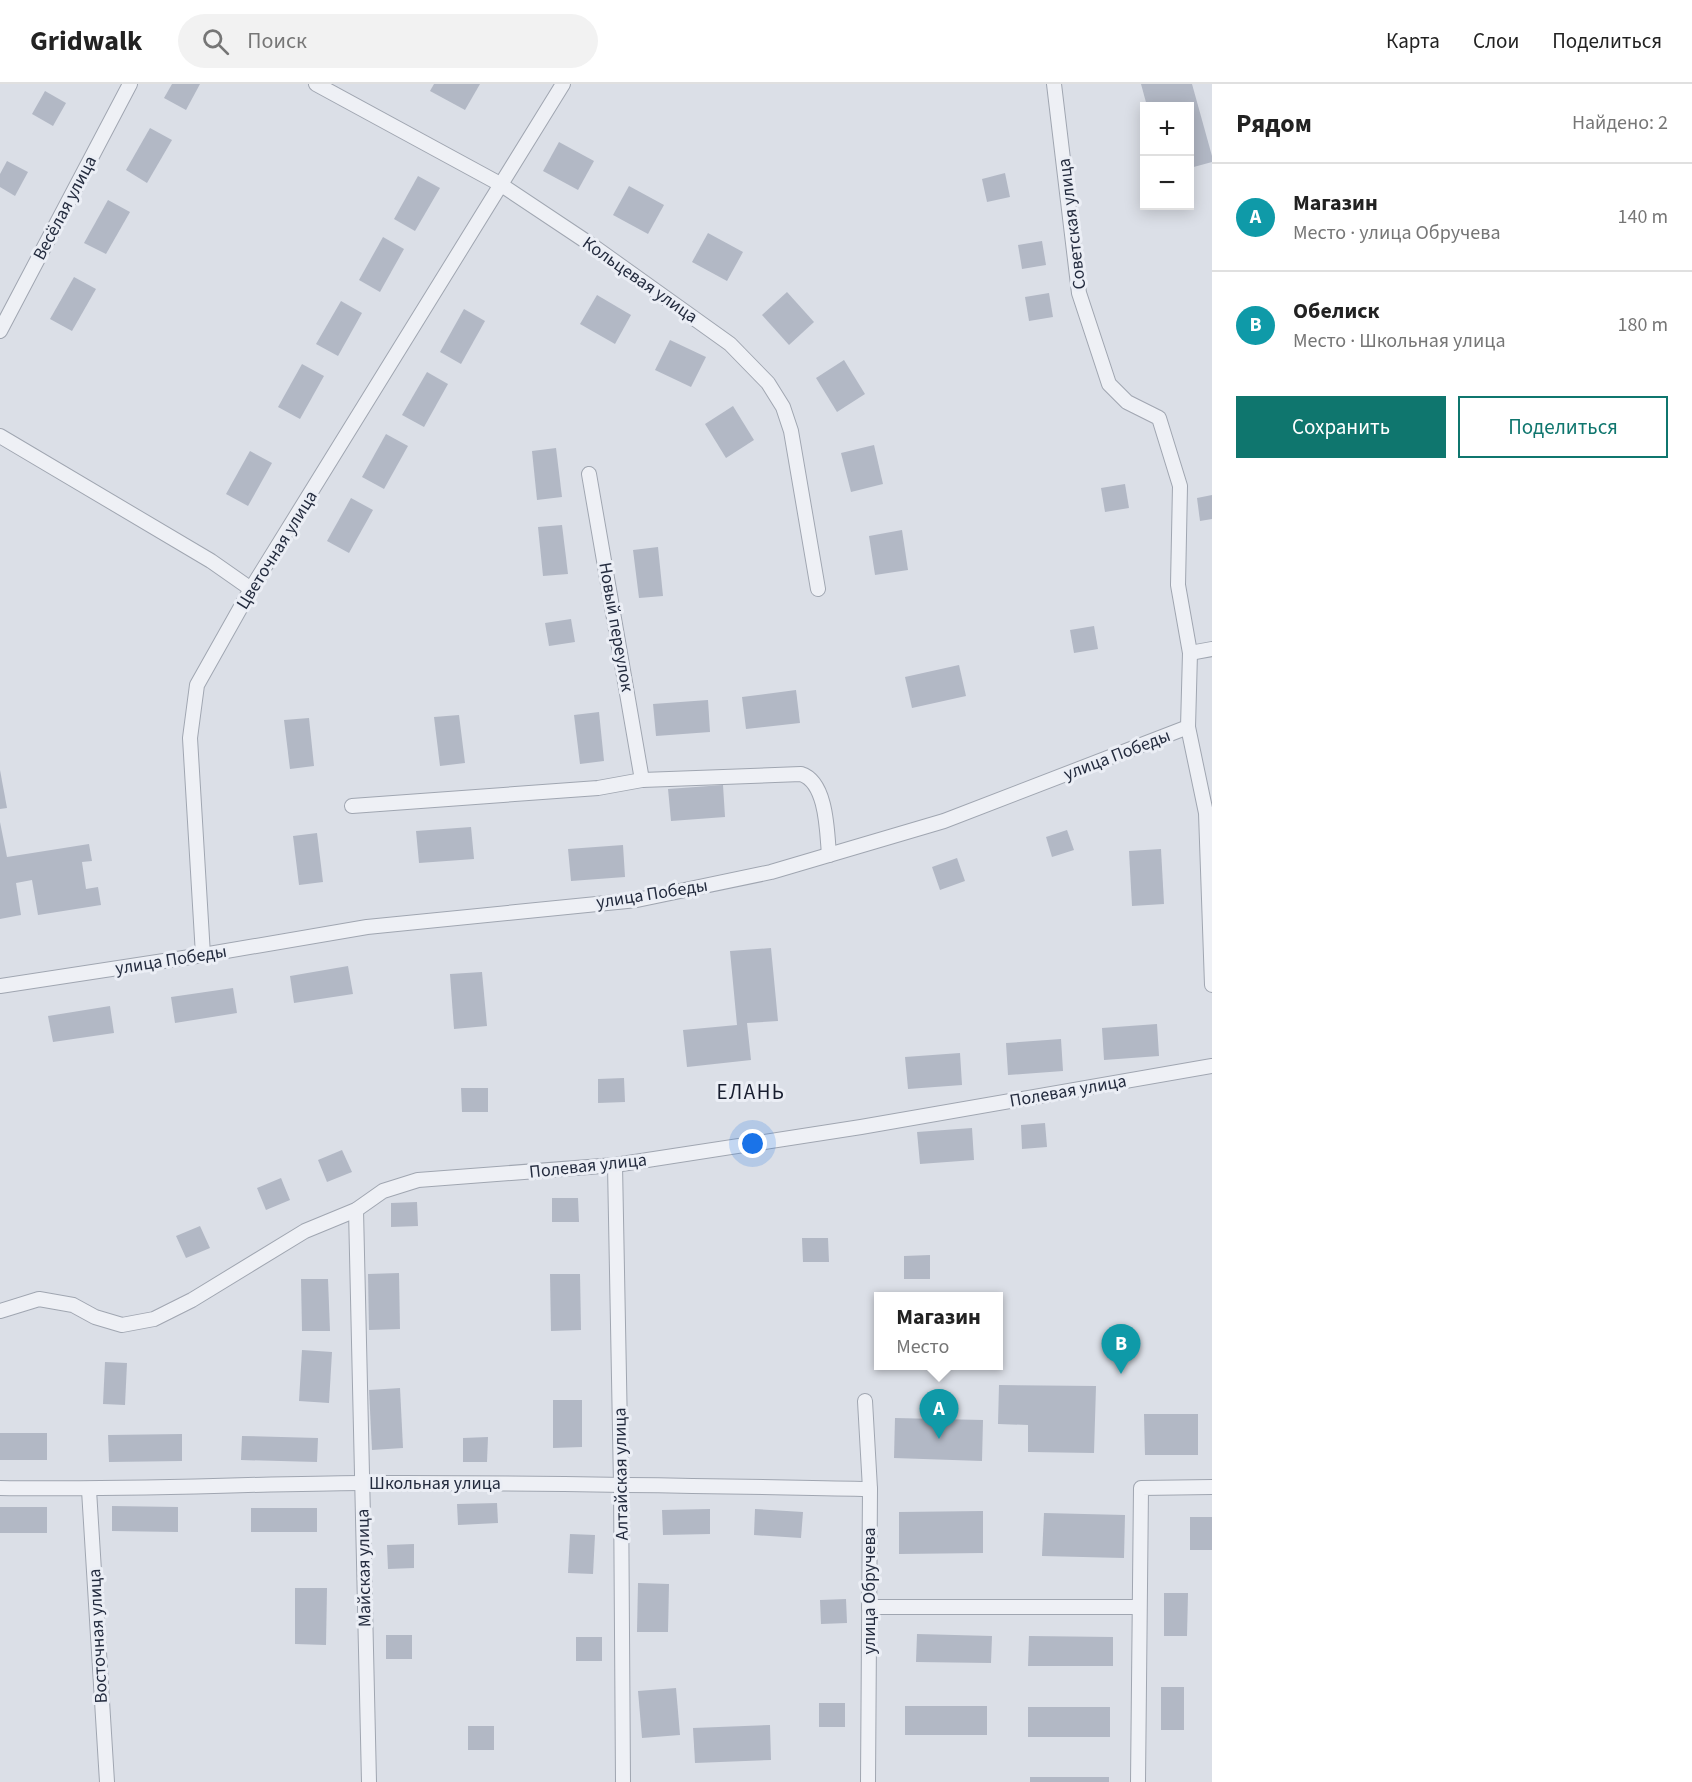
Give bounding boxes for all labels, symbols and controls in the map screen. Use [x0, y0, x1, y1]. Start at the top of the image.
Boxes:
search box [178, 14, 598, 68]
text: Gridwalk [30, 21, 142, 61]
icon: search [199, 25, 232, 58]
text: Поиск [247, 25, 307, 57]
text: Карта [1386, 26, 1440, 56]
text: Слои [1473, 26, 1519, 56]
text: Поделиться [1552, 26, 1662, 56]
map controls [1140, 102, 1194, 210]
button: + [1140, 102, 1194, 156]
text: Рядом [1236, 105, 1312, 142]
text: Найдено: 2 [1572, 109, 1668, 137]
street label: Весёлая улица [27, 151, 103, 265]
button: − [1140, 156, 1194, 210]
street label: Советская улица [1052, 157, 1092, 291]
text: Магазин [1293, 187, 1378, 219]
text: A [1250, 203, 1261, 231]
text: 140 m [1618, 203, 1668, 231]
text: Место · улица Обручева [1293, 219, 1500, 247]
street label: Кольцевая улица [577, 231, 703, 329]
text: Обелиск [1293, 295, 1380, 327]
text: B [1249, 311, 1262, 339]
text: 180 m [1618, 311, 1668, 339]
text: Место · Школьная улица [1293, 327, 1506, 355]
button: Сохранить [1236, 396, 1446, 458]
button: Поделиться [1458, 396, 1668, 458]
street label: Цветочная улица [230, 486, 324, 614]
street label: Новый переулок [592, 560, 640, 694]
street label: улица Победы [1060, 723, 1174, 787]
street label: улица Победы [594, 873, 710, 915]
street label: улица Победы [113, 939, 229, 981]
street label: Полевая улица [1008, 1068, 1128, 1114]
district label: ЕЛАНЬ [716, 1077, 786, 1107]
your location [738, 1129, 767, 1158]
street label: Полевая улица [528, 1147, 648, 1185]
popup [874, 1292, 1003, 1370]
text: Магазин [896, 1301, 981, 1333]
pin: B [1102, 1324, 1140, 1374]
text: Место [896, 1333, 949, 1361]
pin: A [920, 1390, 958, 1439]
street label: Алтайская улица [607, 1407, 635, 1541]
street label: Школьная улица [369, 1471, 501, 1496]
street label: Майская улица [350, 1509, 378, 1627]
street label: улица Обручева [857, 1527, 882, 1655]
street label: Восточная улица [82, 1568, 114, 1704]

